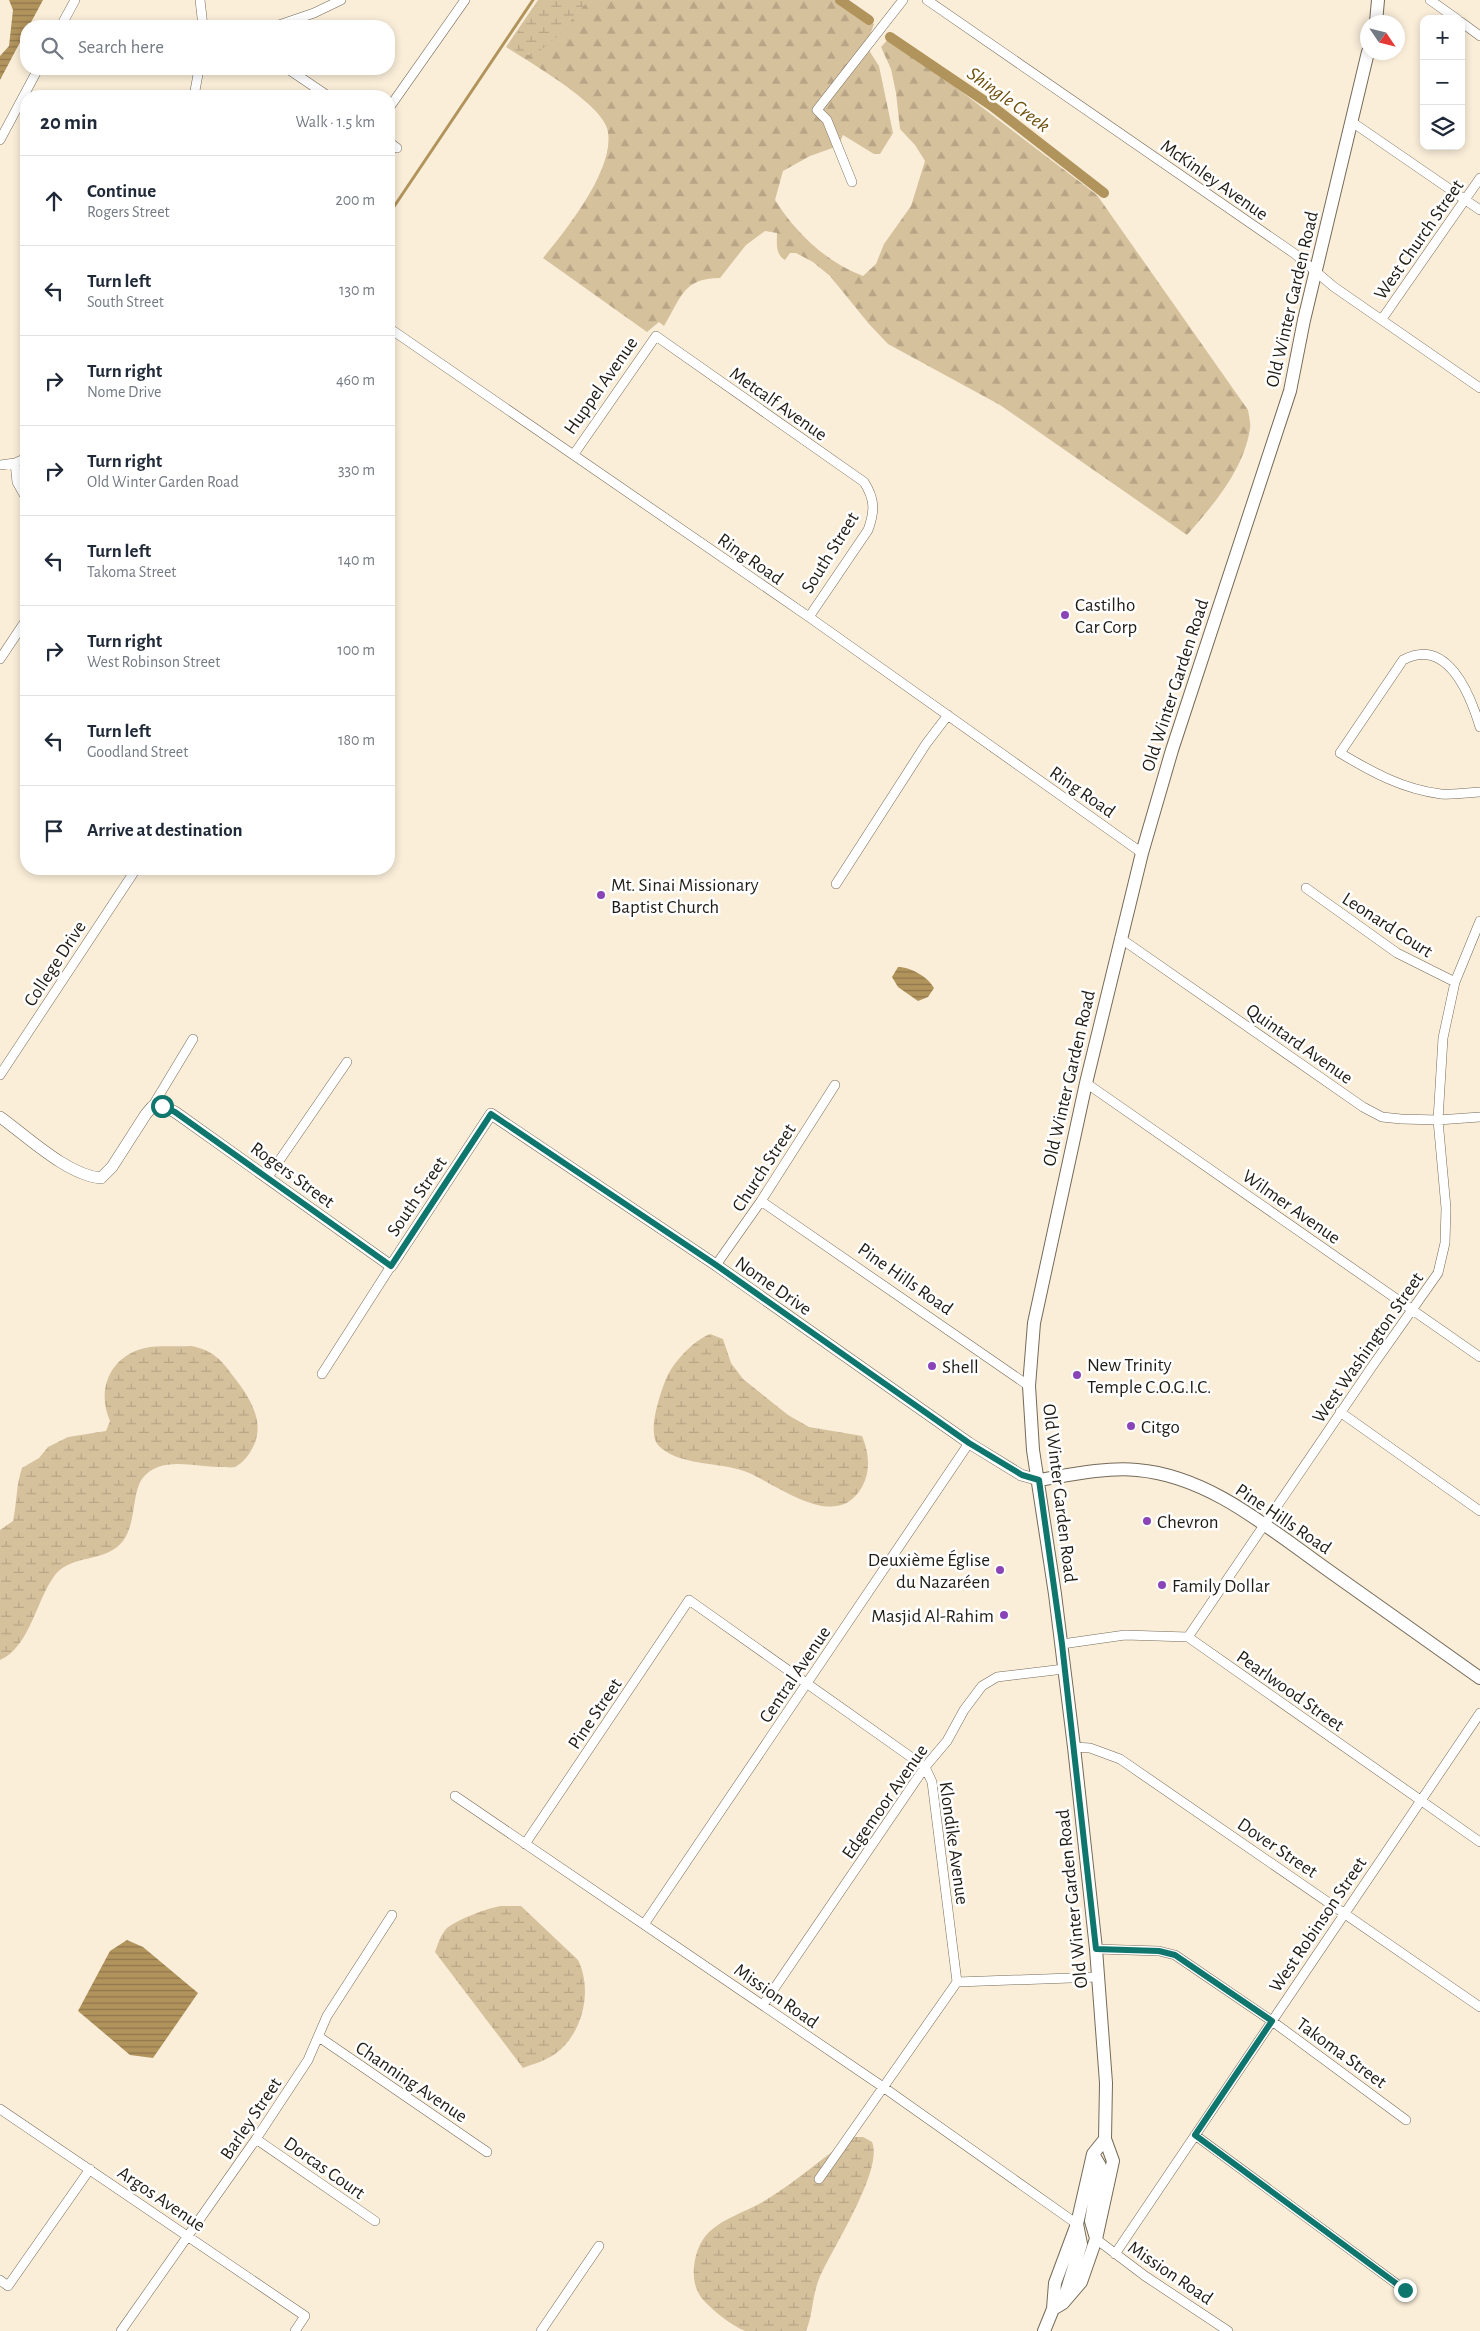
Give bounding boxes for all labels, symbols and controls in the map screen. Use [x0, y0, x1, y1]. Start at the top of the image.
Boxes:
north arrow [1360, 15, 1405, 60]
map controls [1420, 15, 1465, 150]
button: + [1420, 15, 1465, 60]
search box [20, 20, 395, 75]
icon: search [38, 34, 66, 62]
text: Search here [78, 38, 164, 57]
button: − [1420, 60, 1465, 105]
water label: Shingle Creek [963, 63, 1053, 136]
button: layers [1420, 105, 1465, 150]
text: 20 min [40, 112, 98, 133]
text: Walk · 1.5 km [295, 114, 375, 130]
street label: McKinley Avenue [1157, 136, 1271, 224]
street label: West Church Street [1371, 176, 1468, 303]
text: Continue [87, 182, 156, 201]
icon: ahead [40, 187, 68, 215]
text: 200 m [335, 192, 375, 208]
text: Rogers Street [87, 204, 170, 220]
street label: Old Winter Garden Road [1263, 209, 1322, 389]
text: Turn left [87, 272, 151, 291]
icon: left [40, 277, 68, 305]
text: 130 m [339, 282, 375, 298]
text: South Street [87, 294, 164, 310]
street label: Huppel Avenue [561, 334, 642, 438]
text: Turn right [87, 362, 162, 381]
street label: Metcalf Avenue [726, 364, 830, 445]
icon: right [40, 367, 68, 395]
text: 460 m [336, 372, 375, 388]
text: Nome Drive [87, 384, 161, 400]
text: Turn right [87, 452, 162, 471]
icon: right [40, 457, 68, 485]
text: 330 m [338, 462, 375, 478]
text: Old Winter Garden Road [87, 474, 239, 490]
street label: South Street [798, 509, 863, 597]
street label: Ring Road [714, 530, 786, 589]
text: Turn left [87, 542, 151, 561]
icon: left [40, 547, 68, 575]
text: 140 m [338, 552, 375, 568]
text: Takoma Street [87, 564, 176, 580]
place label: Castilho Car Corp [1075, 596, 1137, 637]
street label: Old Winter Garden Road [1139, 597, 1212, 774]
marker: Castilho Car Corp [1059, 609, 1071, 621]
text: Turn right [87, 632, 162, 651]
icon: right [40, 637, 68, 665]
text: 100 m [337, 642, 375, 658]
text: West Robinson Street [87, 654, 220, 670]
text: Turn left [87, 722, 151, 741]
icon: left [40, 727, 68, 755]
text: 180 m [338, 732, 375, 748]
text: Goodland Street [87, 744, 188, 760]
street label: Ring Road [1046, 763, 1118, 822]
icon: arrive [40, 817, 68, 845]
text: Arrive at destination [87, 821, 243, 840]
place label: Mt. Sinai Missionary Baptist Church [611, 876, 759, 917]
marker: Mt. Sinai Missionary Baptist Church [595, 889, 607, 901]
street label: Leonard Court [1339, 889, 1436, 961]
street label: College Drive [21, 918, 90, 1010]
street label: Old Winter Garden Road [1040, 988, 1099, 1168]
street label: Quintard Avenue [1242, 1000, 1356, 1088]
route start [151, 1095, 174, 1118]
street label: Church Street [729, 1121, 800, 1215]
street label: Rogers Street [247, 1139, 337, 1212]
street label: South Street [384, 1154, 451, 1240]
street label: Wilmer Avenue [1239, 1167, 1344, 1248]
street label: Pine Hills Road [854, 1240, 956, 1319]
street label: Nome Drive [732, 1253, 815, 1319]
street label: West Washington Street [1309, 1269, 1427, 1427]
place label: New Trinity Temple C.O.G.I.C. [1087, 1356, 1211, 1397]
place label: Shell [942, 1358, 979, 1377]
marker: Shell [926, 1360, 938, 1372]
marker: New Trinity Temple C.O.G.I.C. [1071, 1369, 1083, 1381]
street label: Old Winter Garden Road [1039, 1403, 1080, 1584]
place label: Citgo [1141, 1418, 1180, 1437]
marker: Citgo [1125, 1420, 1137, 1432]
street label: Pine Hills Road [1232, 1480, 1335, 1558]
place label: Chevron [1157, 1513, 1219, 1532]
marker: Chevron [1141, 1515, 1153, 1527]
place label: Deuxième Église du Nazaréen [868, 1549, 990, 1592]
marker: Deuxième Église du Nazaréen [994, 1564, 1006, 1576]
place label: Family Dollar [1172, 1577, 1270, 1596]
marker: Family Dollar [1156, 1579, 1168, 1591]
place label: Masjid Al-Rahim [871, 1607, 994, 1626]
marker: Masjid Al-Rahim [998, 1609, 1010, 1621]
street label: Central Avenue [756, 1623, 834, 1727]
street label: Pearlwood Street [1233, 1647, 1347, 1735]
street label: Pine Street [565, 1675, 626, 1753]
street label: Edgemoor Avenue [839, 1741, 932, 1863]
street label: Klondike Avenue [935, 1780, 972, 1906]
street label: Old Winter Garden Road [1054, 1808, 1091, 1989]
street label: Dover Street [1234, 1815, 1321, 1882]
street label: West Robinson Street [1266, 1854, 1370, 1996]
street label: Mission Road [731, 1960, 822, 2032]
street label: Takoma Street [1293, 2014, 1390, 2092]
street label: Channing Avenue [352, 2038, 470, 2126]
street label: Barley Street [217, 2074, 286, 2163]
street label: Dorcas Court [280, 2133, 368, 2203]
street label: Argos Avenue [114, 2163, 208, 2235]
street label: Mission Road [1124, 2238, 1216, 2309]
route end [1394, 2279, 1417, 2302]

